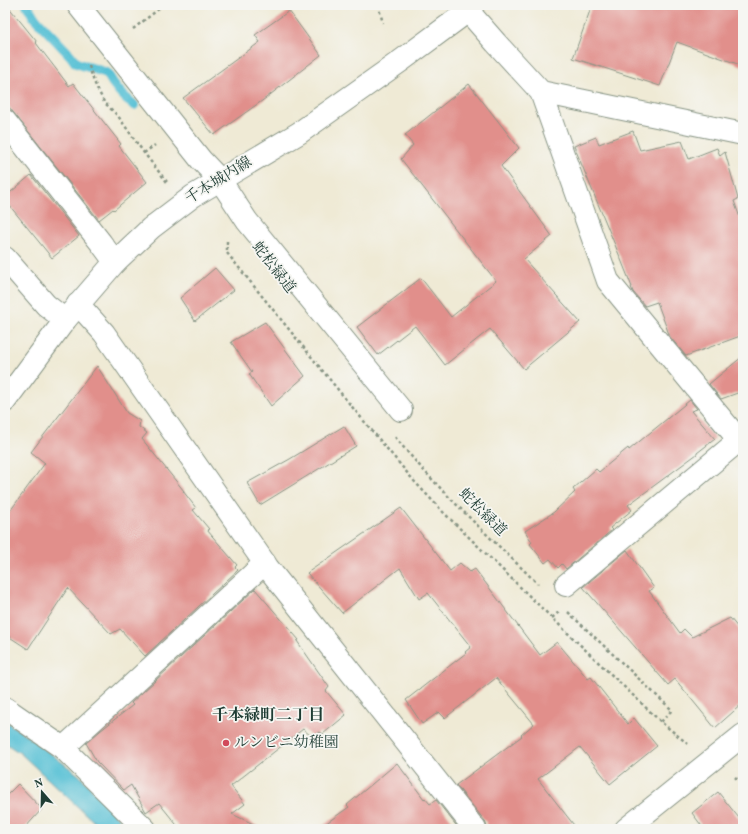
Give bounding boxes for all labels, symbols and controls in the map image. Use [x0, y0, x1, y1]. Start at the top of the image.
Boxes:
street label: 千本城内線 [182, 152, 256, 210]
street label: 蛇松緑道 [246, 238, 300, 298]
street label: 蛇松緑道 [453, 484, 511, 542]
district label: 千本緑町二丁目 [212, 705, 324, 727]
place label: ルンビニ幼稚園 [234, 733, 339, 754]
marker: ルンビニ幼稚園 [221, 738, 231, 748]
north arrow [22, 772, 62, 812]
text: N [33, 776, 45, 792]

